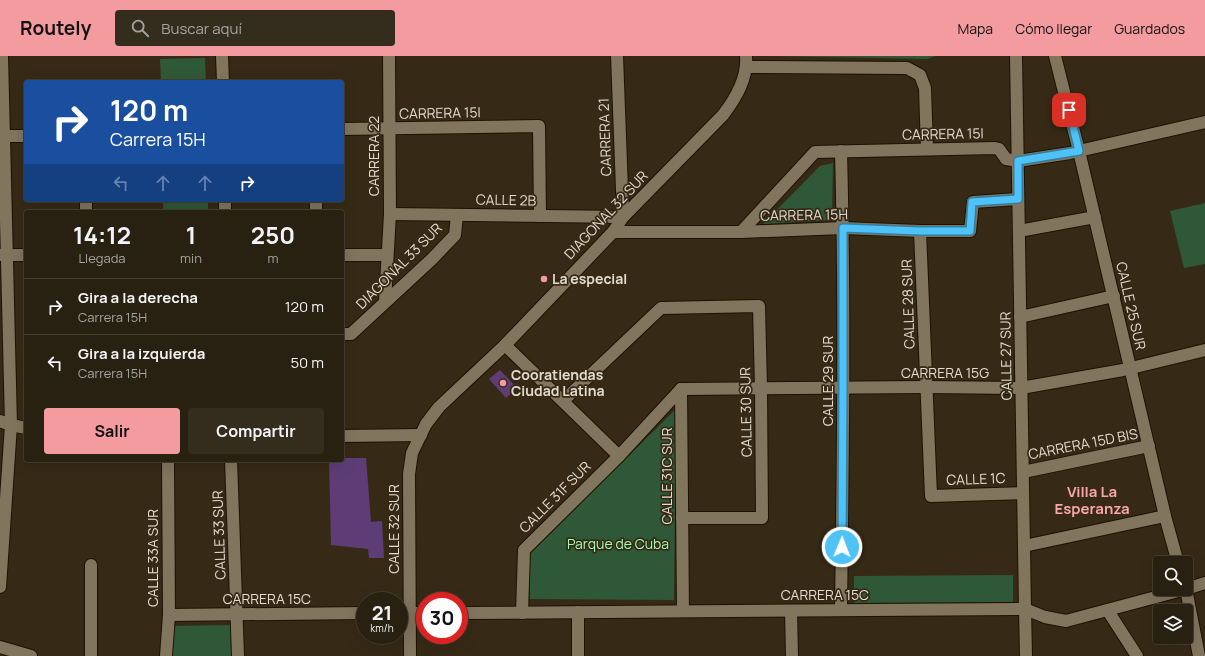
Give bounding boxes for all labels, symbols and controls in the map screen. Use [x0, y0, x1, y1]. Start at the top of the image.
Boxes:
search box [115, 10, 395, 46]
text: Routely [20, 15, 91, 41]
icon: search [129, 17, 151, 39]
text: Buscar aquí [161, 18, 242, 39]
text: Mapa [958, 19, 993, 38]
text: Cómo llegar [1015, 19, 1092, 38]
text: Guardados [1114, 19, 1185, 38]
text: 120 m [110, 91, 188, 129]
pin [1052, 93, 1086, 127]
icon: right [44, 96, 96, 148]
street label: CARRERA 21 [594, 98, 615, 176]
icon: arrive [1058, 99, 1080, 121]
street label: CARRERA 15I [399, 102, 481, 123]
street label: CARRERA 22 [364, 116, 383, 196]
street label: CARRERA 15I [902, 123, 984, 144]
text: Carrera 15H [110, 127, 206, 151]
street label: DIAGONAL 32 SUR [560, 166, 652, 263]
icon: left [110, 172, 132, 194]
icon: ahead [152, 172, 174, 194]
icon: ahead [194, 172, 216, 194]
icon: right [236, 172, 258, 194]
street label: CALLE 2B [476, 189, 537, 210]
street label: CARRERA 15H [760, 204, 848, 225]
text: 14:12 [73, 218, 131, 251]
text: 1 [186, 218, 196, 251]
text: 250 [251, 218, 295, 251]
street label: DIAGONAL 33 SUR [351, 218, 446, 313]
text: Llegada [78, 249, 126, 267]
text: min [180, 249, 202, 267]
text: m [267, 249, 278, 267]
street label: CALLE 28 SUR [896, 259, 919, 349]
street label: CALLE 25 SUR [1112, 260, 1151, 352]
place label: La especial [552, 269, 627, 288]
marker: La especial [539, 274, 549, 284]
text: Gira a la derecha [78, 287, 198, 308]
icon: right [44, 296, 66, 318]
text: 120 m [285, 296, 324, 317]
text: Carrera 15H [78, 308, 147, 326]
street label: CALLE 27 SUR [995, 311, 1016, 401]
street label: CALLE 29 SUR [818, 336, 837, 426]
text: Gira a la izquierda [78, 343, 205, 364]
icon: left [44, 352, 66, 374]
text: 50 m [290, 352, 324, 373]
street label: CARRERA 15G [901, 363, 989, 382]
text: Carrera 15H [78, 364, 147, 382]
place label: Cooratiendas Ciudad Latina [511, 365, 605, 400]
street label: CALLE 30 SUR [735, 367, 756, 457]
marker: Cooratiendas Ciudad Latina [498, 378, 508, 388]
button: Salir [44, 408, 180, 454]
button: Compartir [188, 408, 324, 454]
street label: CARRERA 15D BIS [1027, 424, 1140, 463]
street label: CALLE 31C SUR [657, 427, 676, 525]
street label: CALLE 31F SUR [515, 457, 595, 537]
street label: CALLE 1C [946, 468, 1006, 489]
district label: Villa La Esperanza [1054, 481, 1130, 519]
street label: CALLE 32 SUR [384, 484, 403, 574]
street label: CALLE 33 SUR [207, 490, 230, 580]
street label: CALLE 33A SUR [143, 509, 162, 607]
position arrow [821, 526, 863, 568]
park label: Parque de Cuba [567, 534, 669, 553]
map controls [1153, 556, 1193, 644]
button: search [1153, 556, 1193, 596]
street label: CARRERA 15C [781, 585, 869, 604]
street label: CARRERA 15C [223, 589, 311, 608]
speed limit sign: 30 [416, 592, 468, 644]
text: 21 [372, 599, 392, 626]
button: layers [1153, 604, 1193, 644]
text: km/h [370, 621, 394, 635]

